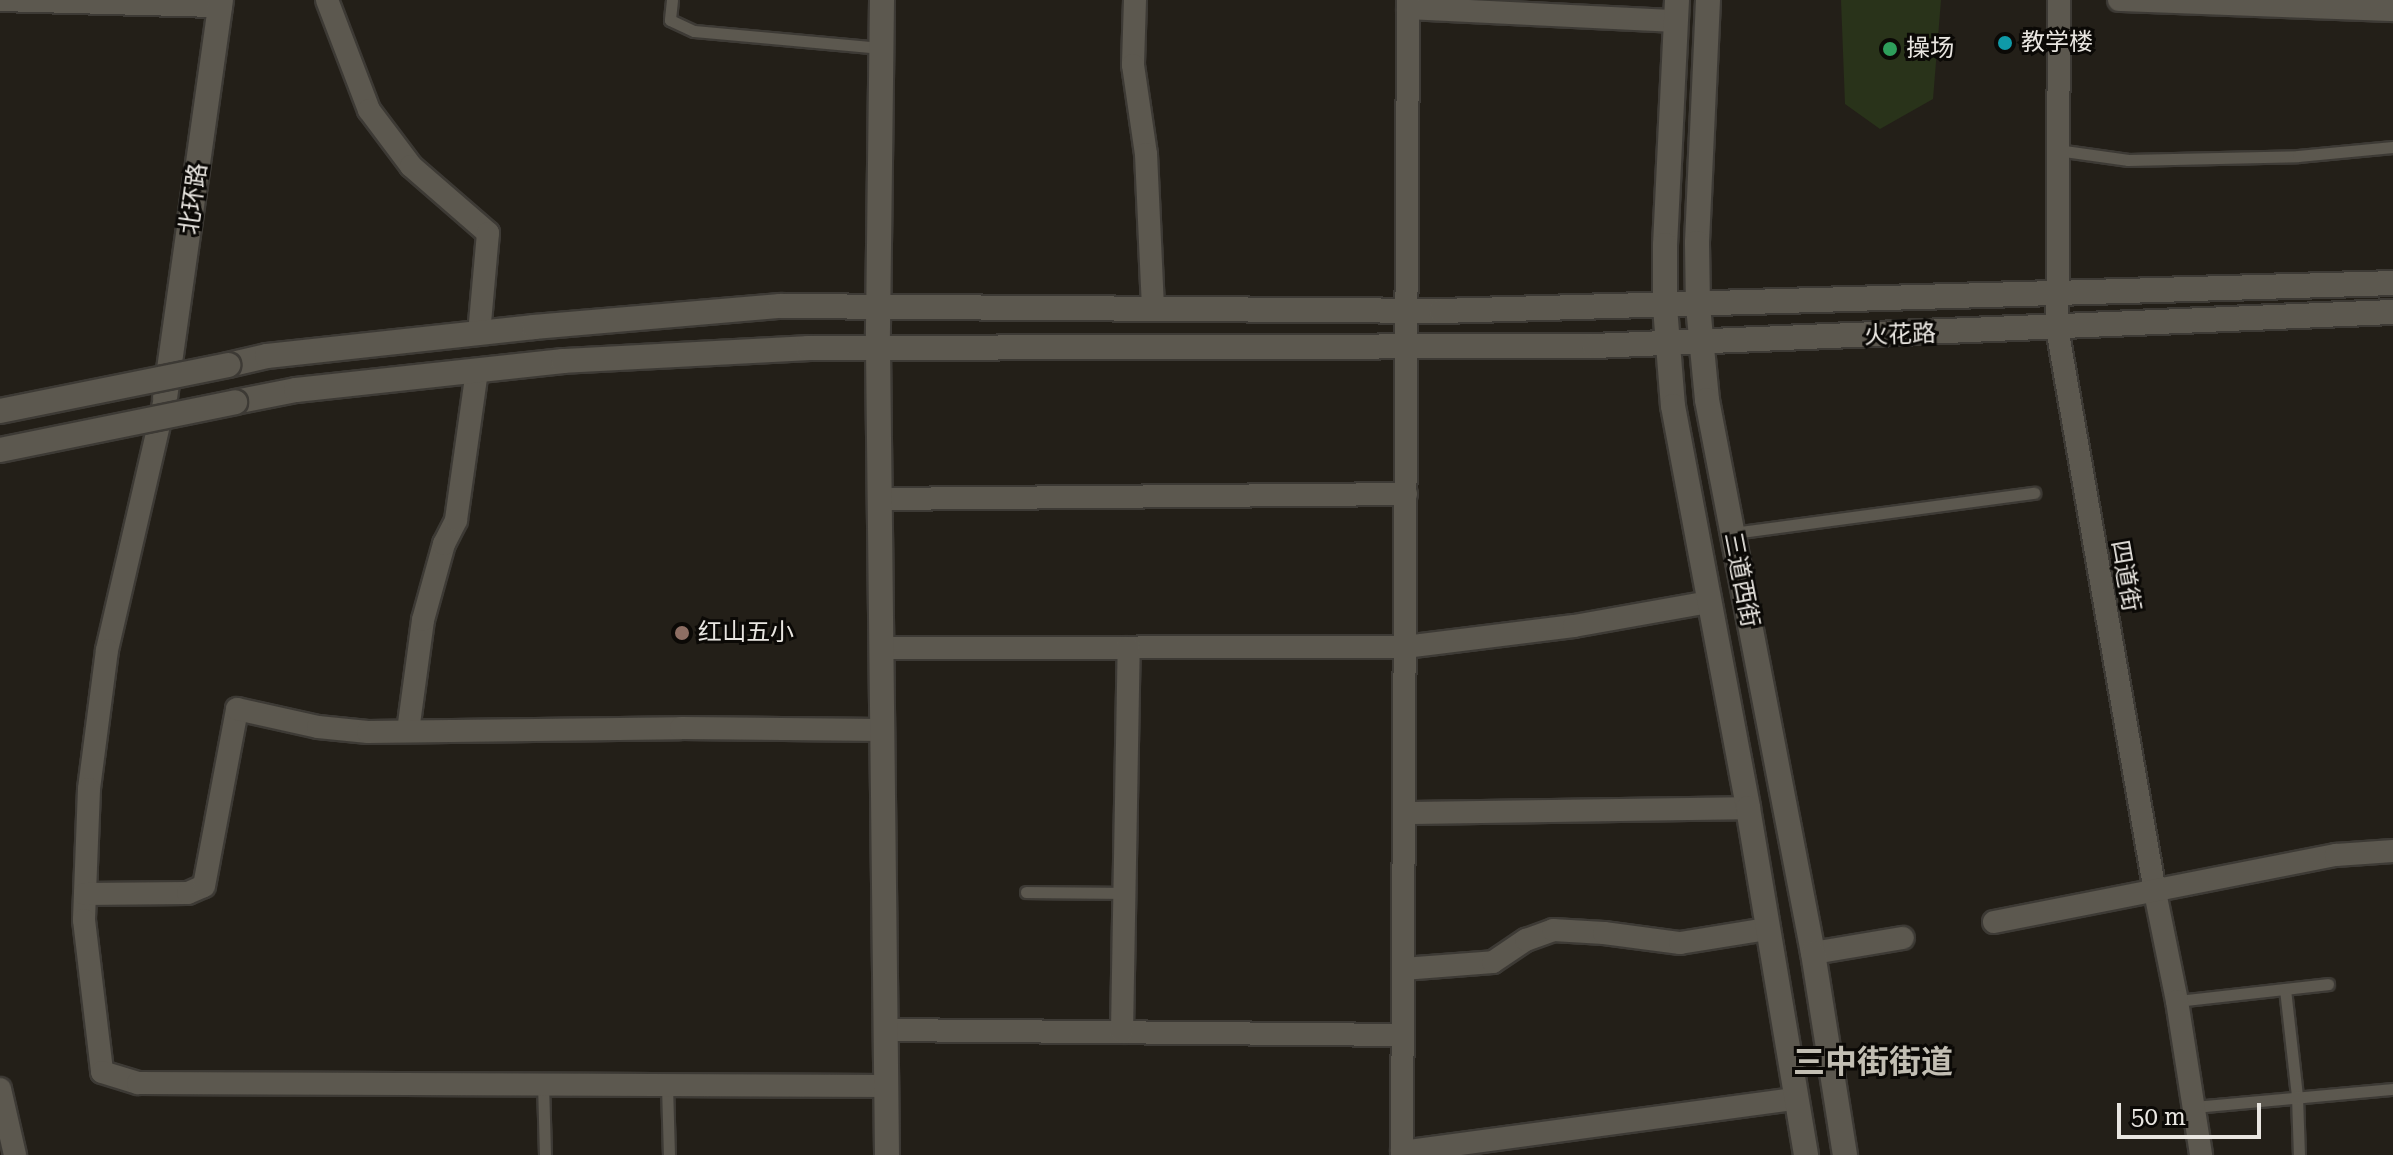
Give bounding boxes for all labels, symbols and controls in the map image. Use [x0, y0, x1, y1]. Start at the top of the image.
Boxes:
place label: 教学楼 [2021, 29, 2093, 57]
marker: 教学楼 [1996, 34, 2014, 52]
place label: 操场 [1906, 35, 1954, 63]
marker: 操场 [1881, 40, 1899, 58]
street label: 北环路 [175, 161, 213, 237]
street label: 火花路 [1864, 319, 1936, 351]
street label: 三道西街 [1718, 530, 1764, 630]
street label: 四道街 [2105, 538, 2145, 614]
place label: 红山五小 [698, 619, 794, 647]
marker: 红山五小 [673, 624, 691, 642]
district label: 三中街街道 [1793, 1043, 1953, 1081]
scale bar [2121, 1087, 2265, 1137]
text: 50 m [2131, 1103, 2186, 1131]

